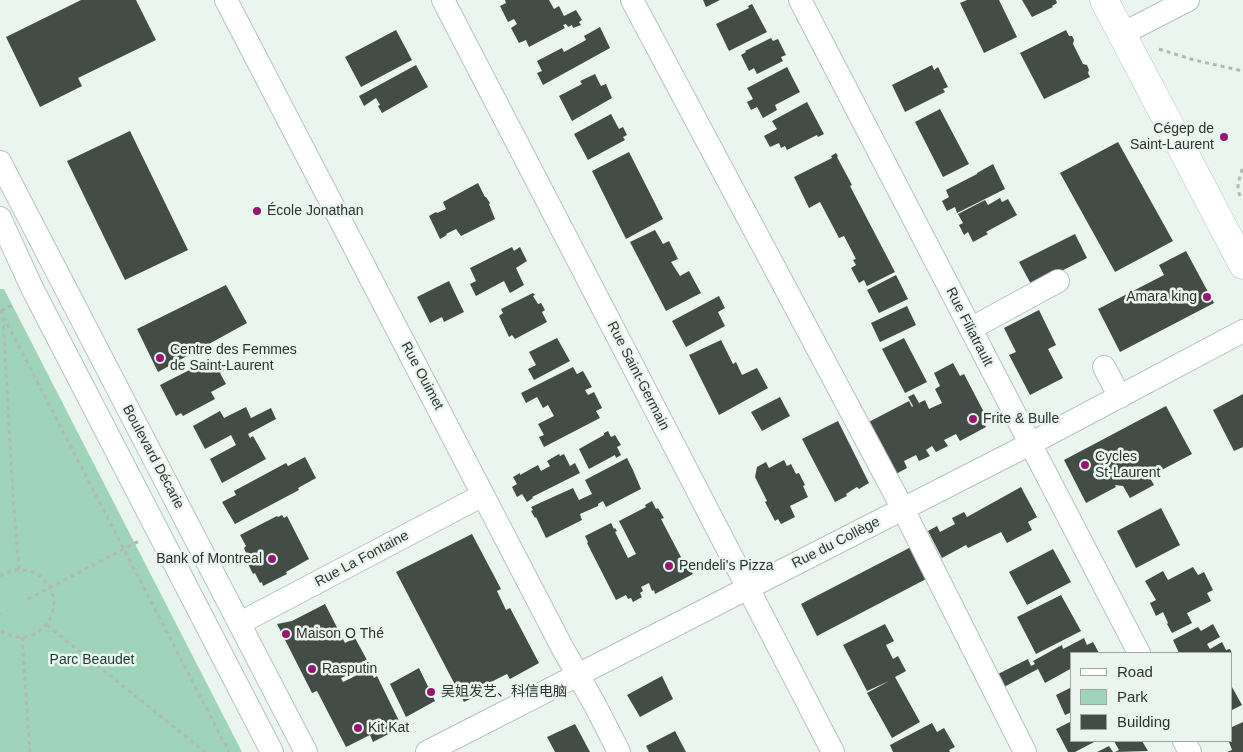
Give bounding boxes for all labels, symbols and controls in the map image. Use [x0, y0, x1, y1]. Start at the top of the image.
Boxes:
place label: Cégep de Saint-Laurent [1130, 121, 1214, 154]
marker: Cégep de Saint-Laurent [1218, 131, 1230, 143]
place label: École Jonathan [267, 203, 364, 219]
marker: École Jonathan [251, 205, 263, 217]
street label: Rue Filiatrault [942, 285, 996, 369]
place label: Amara king [1126, 289, 1197, 305]
marker: Amara king [1201, 291, 1213, 303]
street label: Rue Saint-Germain [603, 319, 673, 433]
street label: Rue Ouimet [397, 339, 447, 413]
place label: Centre des Femmes de Saint-Laurent [170, 342, 297, 374]
marker: Centre des Femmes de Saint-Laurent [154, 352, 166, 364]
street label: Boulevard Décarie [119, 402, 187, 512]
place label: Frite & Bulle [983, 411, 1059, 427]
marker: Frite & Bulle [967, 413, 979, 425]
place label: Cycles St-Laurent [1095, 449, 1160, 482]
marker: Cycles St-Laurent [1079, 459, 1091, 471]
street label: Rue du Collège [789, 514, 883, 572]
street label: Rue La Fontaine [312, 527, 412, 591]
place label: Bank of Montreal [156, 551, 262, 567]
marker: Bank of Montreal [266, 553, 278, 565]
place label: Pendeli's Pizza [679, 558, 774, 574]
marker: Pendeli's Pizza [663, 560, 675, 572]
place label: Maison O Thé [296, 626, 384, 642]
marker: Maison O Thé [280, 628, 292, 640]
park label: Parc Beaudet [50, 652, 134, 668]
legend [1070, 652, 1233, 742]
place label: Rasputin [322, 661, 377, 677]
marker: Rasputin [306, 663, 318, 675]
text: Road [1117, 663, 1153, 680]
place label: 吴姐发艺、科信电脑 [441, 684, 567, 700]
marker: 吴姐发艺、科信电脑 [425, 686, 437, 698]
text: Park [1117, 688, 1148, 705]
text: Building [1117, 713, 1170, 730]
place label: Kit Kat [368, 720, 409, 736]
marker: Kit Kat [352, 722, 364, 734]

